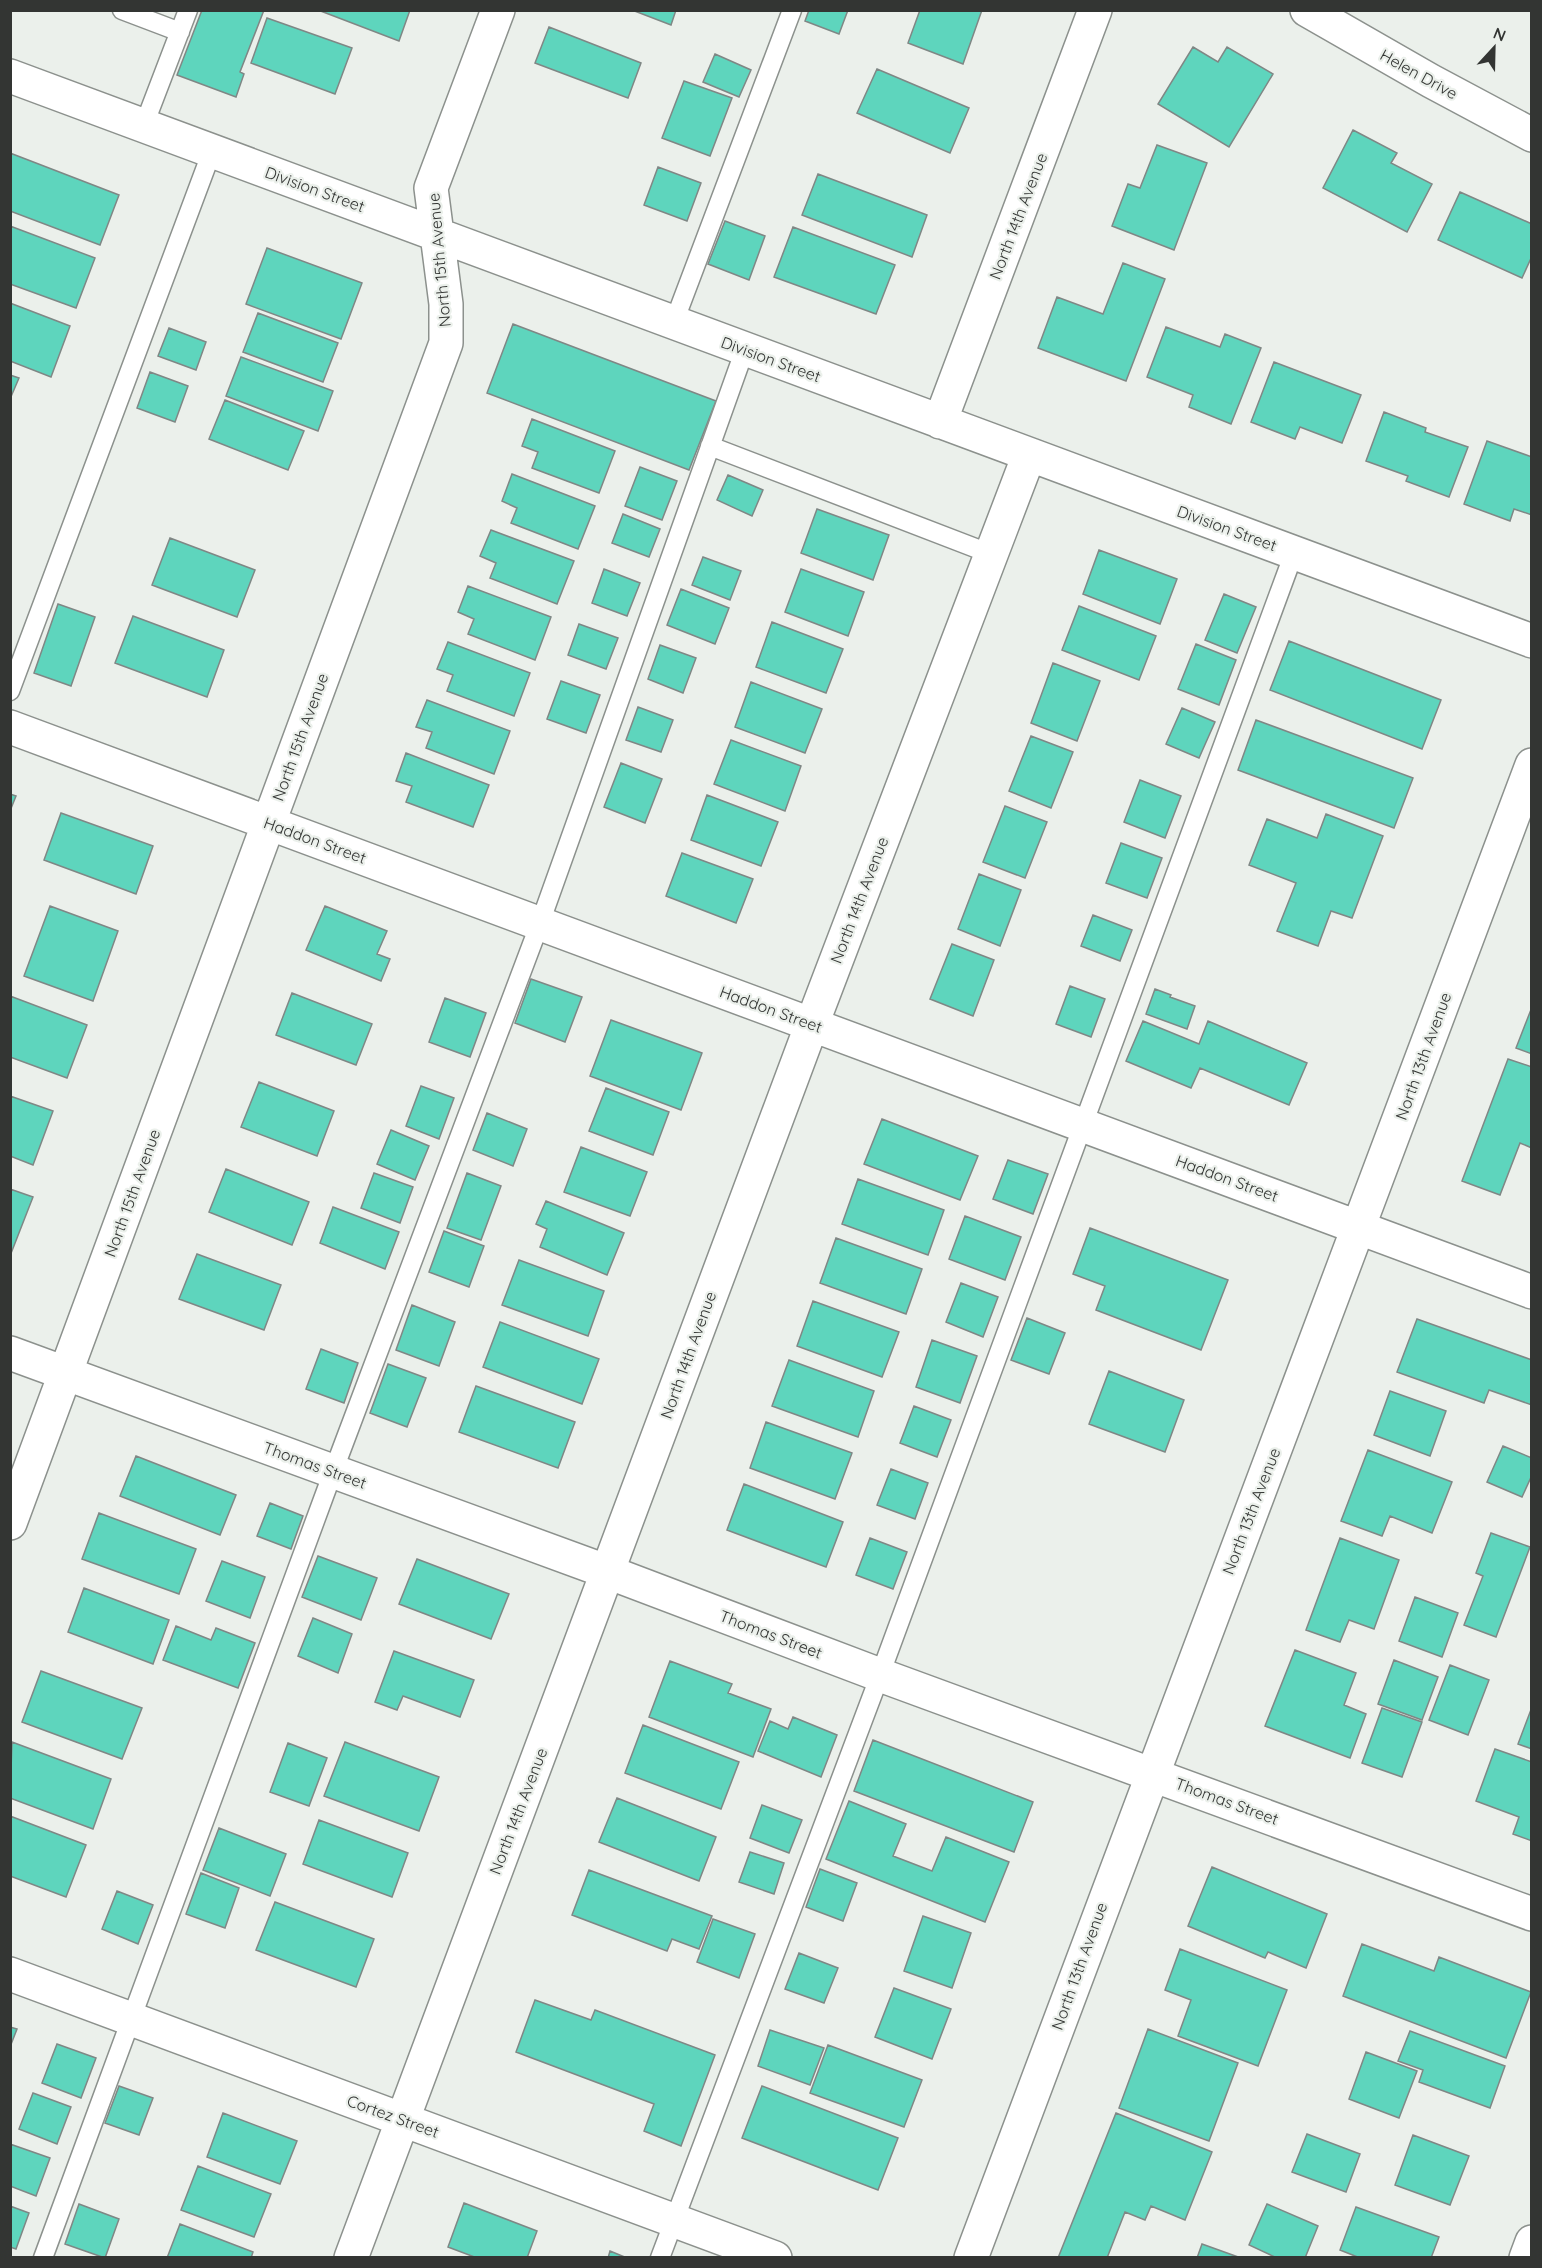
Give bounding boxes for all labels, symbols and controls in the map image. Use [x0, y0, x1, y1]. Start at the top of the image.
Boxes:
north arrow [1464, 18, 1524, 78]
text: N [1490, 23, 1509, 46]
street label: Helen Drive [1377, 45, 1461, 103]
street label: North 14th Avenue [985, 150, 1051, 282]
street label: Division Street [262, 162, 368, 216]
street label: North 15th Avenue [423, 192, 455, 328]
street label: Division Street [718, 332, 824, 386]
street label: Division Street [1174, 501, 1280, 555]
street label: North 15th Avenue [268, 670, 332, 804]
street label: Haddon Street [261, 812, 369, 868]
street label: North 14th Avenue [826, 834, 892, 966]
street label: Haddon Street [717, 981, 825, 1037]
street label: North 13th Avenue [1391, 989, 1455, 1123]
street label: North 15th Avenue [100, 1126, 164, 1260]
street label: Haddon Street [1173, 1150, 1281, 1206]
street label: North 14th Avenue [656, 1289, 720, 1421]
street label: Thomas Street [261, 1437, 369, 1493]
street label: North 13th Avenue [1218, 1445, 1284, 1577]
street label: Thomas Street [717, 1605, 825, 1663]
street label: North 14th Avenue [485, 1745, 551, 1877]
street label: Thomas Street [1173, 1773, 1281, 1829]
street label: North 13th Avenue [1047, 1899, 1111, 2033]
street label: Cortez Street [344, 2090, 442, 2142]

